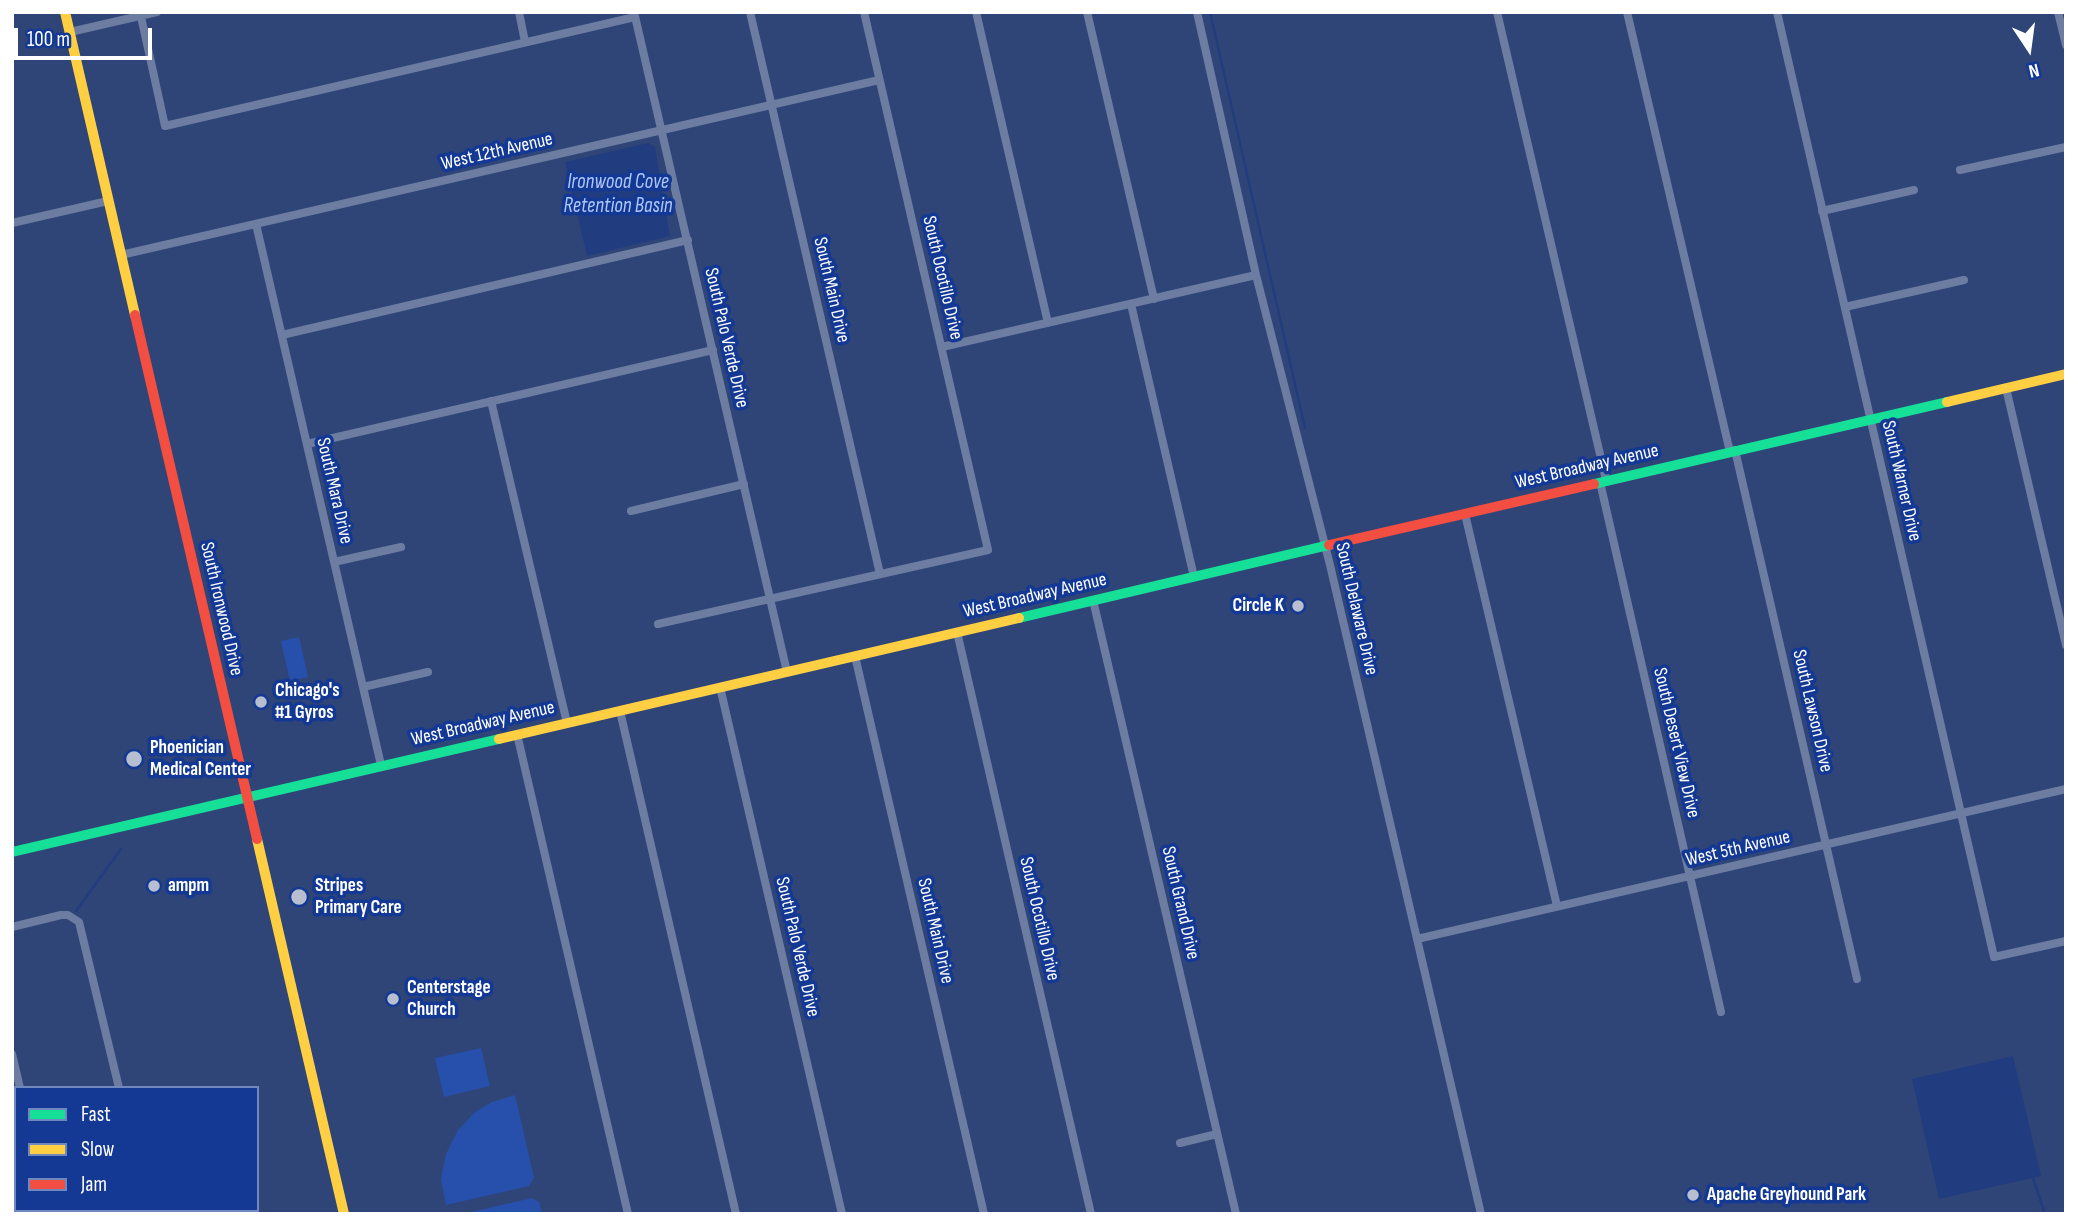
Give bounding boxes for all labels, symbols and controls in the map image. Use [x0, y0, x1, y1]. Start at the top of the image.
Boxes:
scale bar [18, 14, 156, 58]
north arrow [1994, 14, 2064, 84]
text: 100 m [27, 27, 70, 52]
text: N [2026, 58, 2041, 82]
street label: West 12th Avenue [439, 128, 555, 176]
water label: Ironwood Cove Retention Basin [563, 170, 673, 220]
street label: South Ocotillo Drive [917, 214, 967, 342]
street label: South Main Drive [808, 235, 854, 345]
street label: South Palo Verde Drive [699, 266, 753, 410]
street label: South Warner Drive [1876, 419, 1926, 543]
street label: South Mara Drive [311, 436, 357, 546]
street label: West Broadway Avenue [1513, 439, 1661, 495]
street label: South Ironwood Drive [195, 540, 247, 678]
street label: South Delaware Drive [1330, 540, 1382, 678]
street label: West Broadway Avenue [961, 568, 1109, 624]
place label: Circle K [1232, 595, 1284, 617]
marker: Circle K [1290, 598, 1306, 614]
street label: South Lawson Drive [1787, 648, 1837, 774]
street label: South Desert View Drive [1648, 666, 1704, 820]
place label: Chicago's #1 Gyros [275, 680, 340, 724]
marker: Chicago's #1 Gyros [253, 694, 269, 710]
street label: West Broadway Avenue [409, 696, 557, 752]
place label: Phoenician Medical Center [150, 737, 251, 781]
marker: Phoenician Medical Center [124, 749, 144, 769]
street label: West 5th Avenue [1684, 826, 1792, 872]
street label: South Grand Drive [1156, 844, 1204, 962]
street label: South Ocotillo Drive [1014, 855, 1064, 983]
place label: ampm [168, 875, 209, 897]
place label: Stripes Primary Care [315, 875, 402, 919]
street label: South Palo Verde Drive [770, 875, 824, 1019]
street label: South Main Drive [912, 876, 958, 986]
marker: ampm [146, 878, 162, 894]
marker: Stripes Primary Care [289, 887, 309, 907]
place label: Centerstage Church [407, 977, 491, 1021]
marker: Centerstage Church [385, 991, 401, 1007]
legend [14, 1086, 259, 1212]
text: Fast [81, 1102, 111, 1127]
text: Slow [81, 1137, 114, 1162]
text: Jam [81, 1172, 107, 1197]
place label: Apache Greyhound Park [1707, 1184, 1866, 1206]
marker: Apache Greyhound Park [1685, 1187, 1701, 1203]

